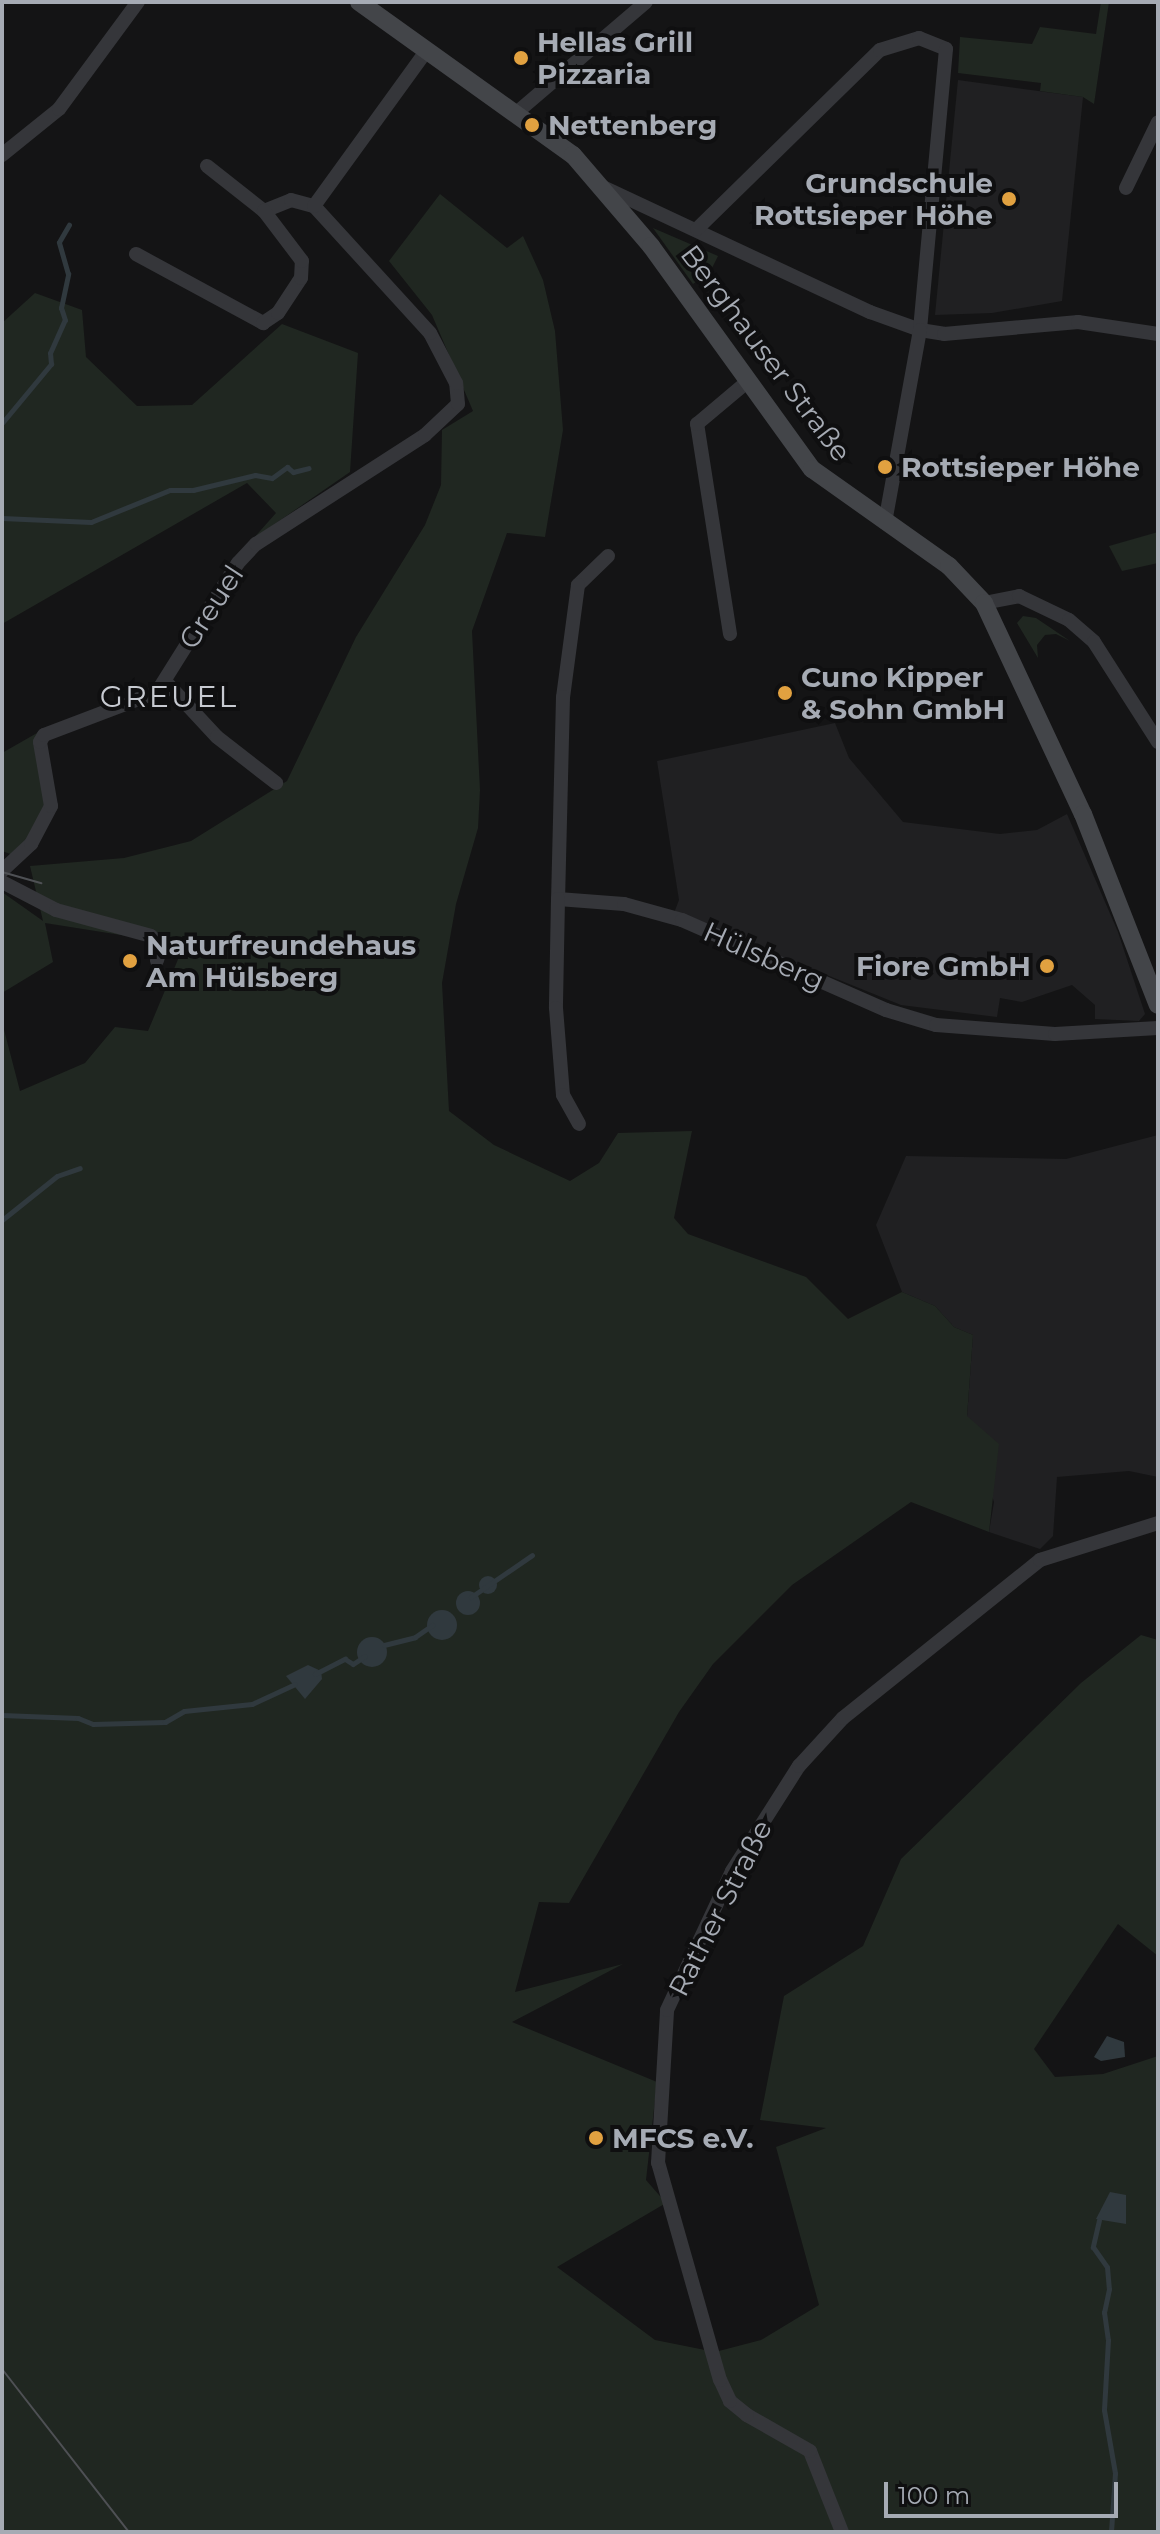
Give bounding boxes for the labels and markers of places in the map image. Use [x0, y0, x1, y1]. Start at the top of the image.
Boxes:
place label: Hellas Grill Pizzaria [537, 25, 693, 91]
marker: Hellas Grill Pizzaria [512, 49, 530, 67]
place label: Nettenberg [548, 108, 717, 142]
marker: Nettenberg [523, 116, 541, 134]
place label: Grundschule Rottsieper Höhe [754, 166, 993, 232]
marker: Grundschule Rottsieper Höhe [1000, 190, 1018, 208]
place label: Rottsieper Höhe [901, 450, 1140, 484]
marker: Rottsieper Höhe [876, 458, 894, 476]
place label: Cuno Kipper & Sohn GmbH [801, 660, 1005, 726]
marker: Cuno Kipper & Sohn GmbH [776, 684, 794, 702]
place label: Naturfreundehaus Am Hülsberg [146, 928, 416, 994]
place label: Fiore GmbH [856, 949, 1031, 983]
marker: Naturfreundehaus Am Hülsberg [121, 952, 139, 970]
marker: Fiore GmbH [1038, 957, 1056, 975]
place label: MFCS e.V. [612, 2121, 753, 2155]
marker: MFCS e.V. [587, 2129, 605, 2147]

